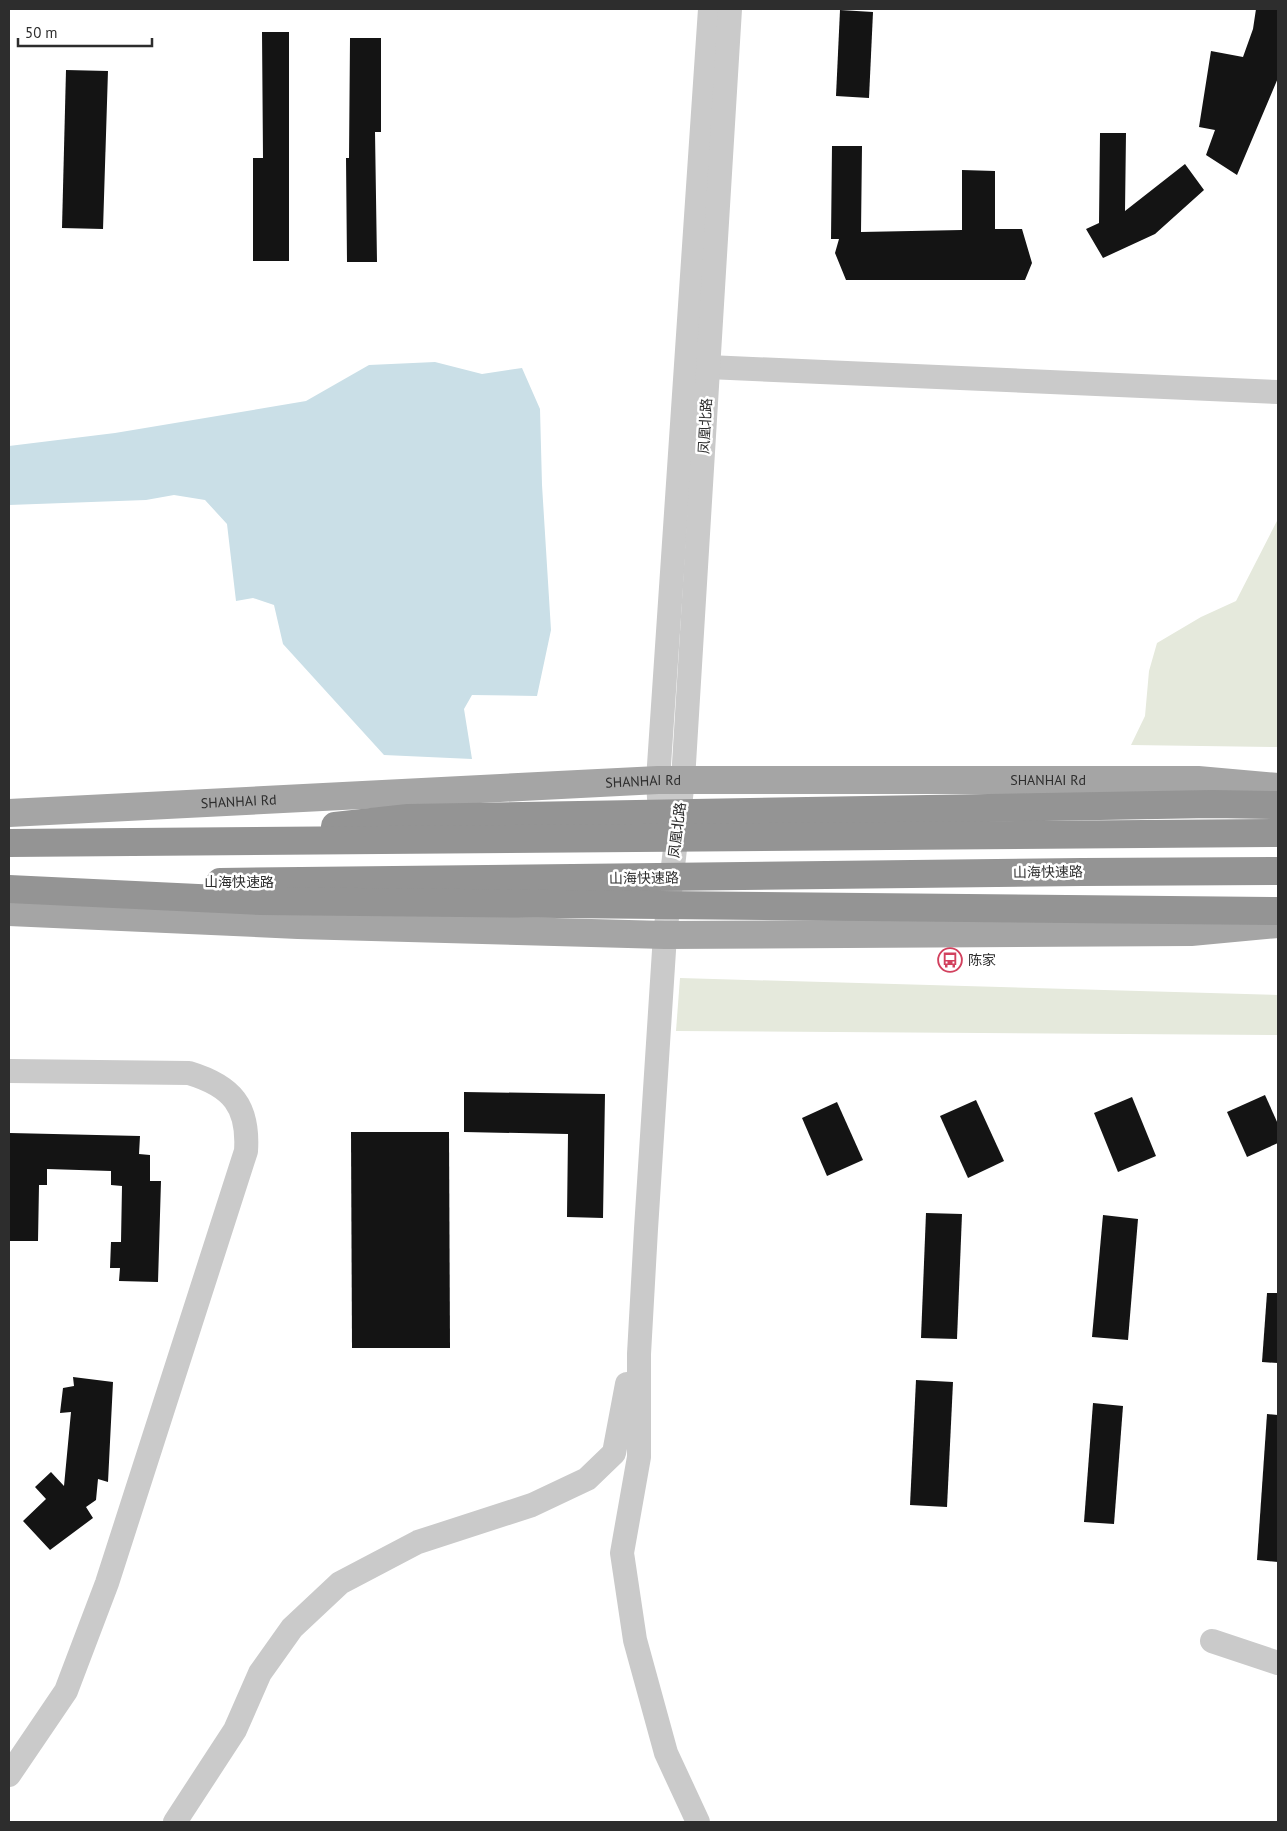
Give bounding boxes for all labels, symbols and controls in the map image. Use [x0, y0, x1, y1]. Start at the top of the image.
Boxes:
scale bar [18, 15, 151, 47]
text: 50 m [25, 23, 58, 42]
street label: 凤凰北路 [695, 398, 715, 454]
street label: SHANHAI Rd [605, 771, 681, 792]
street label: SHANHAI Rd [1010, 771, 1086, 789]
street label: SHANHAI Rd [200, 790, 277, 812]
street label: 凤凰北路 [665, 801, 689, 859]
street label: 山海快速路 [1013, 862, 1083, 882]
street label: 山海快速路 [609, 868, 679, 888]
street label: 山海快速路 [204, 873, 274, 891]
bus stop icon: 陈家 [937, 947, 963, 973]
place label: 陈家 [968, 951, 996, 969]

